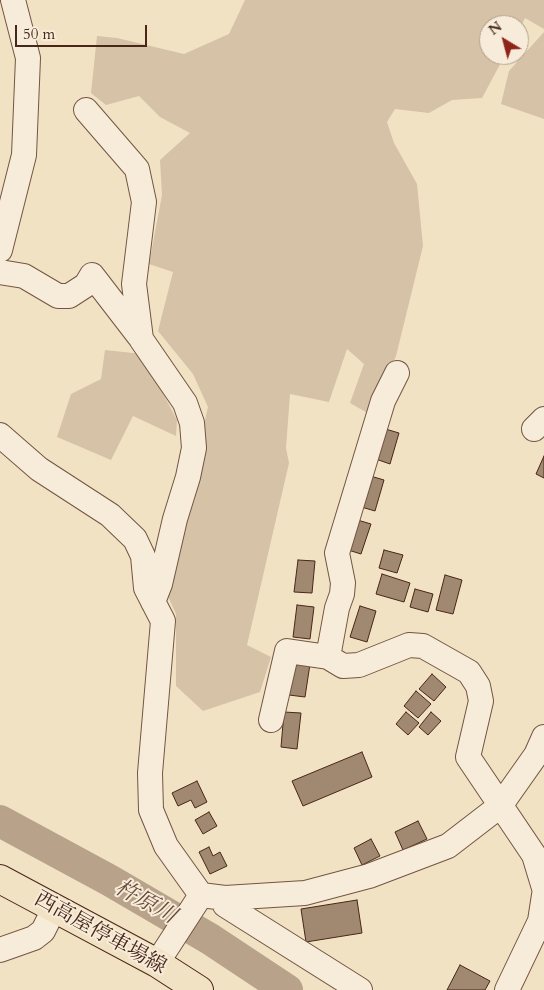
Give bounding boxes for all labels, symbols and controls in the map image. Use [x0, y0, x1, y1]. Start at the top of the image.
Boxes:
scale bar [18, 15, 150, 47]
north arrow [479, 15, 529, 65]
text: N [485, 17, 506, 40]
text: 50 m [23, 24, 55, 44]
water label: 杵原川 [110, 875, 180, 931]
street label: 西高屋停車場線 [30, 887, 170, 981]

